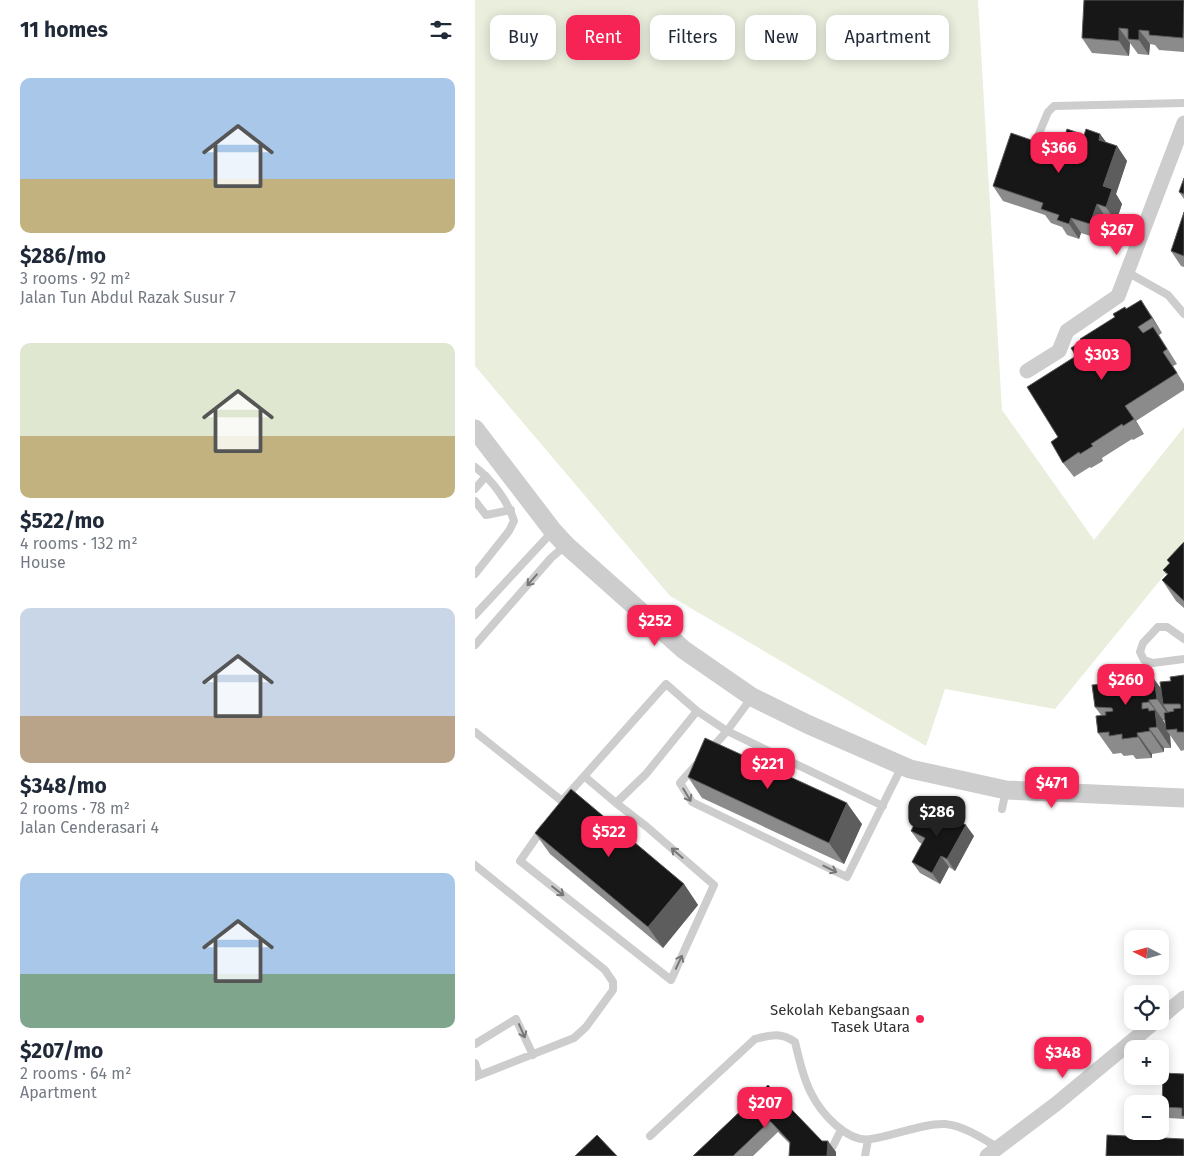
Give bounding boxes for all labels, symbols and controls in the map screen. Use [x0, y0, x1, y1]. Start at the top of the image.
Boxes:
chip: Buy [490, 15, 556, 60]
chip: Rent [566, 15, 640, 60]
chip: Filters [650, 15, 735, 60]
chip: New [745, 15, 816, 60]
chip: Apartment [826, 15, 949, 60]
icon: filters [427, 16, 455, 44]
text: 11 homes [20, 17, 108, 43]
icon: home [193, 111, 283, 201]
pin: $366 [1029, 132, 1089, 174]
text: $366 [1041, 138, 1077, 157]
pin: $267 [1087, 214, 1147, 256]
text: $267 [1100, 220, 1134, 239]
text: $286/mo [20, 243, 106, 269]
text: 3 rooms · 92 m² [20, 269, 130, 288]
text: Jalan Tun Abdul Razak Susur 7 [20, 288, 236, 307]
pin: $303 [1072, 338, 1132, 381]
text: $303 [1085, 345, 1119, 364]
icon: home [193, 376, 283, 466]
text: $522/mo [20, 508, 105, 534]
text: 4 rooms · 132 m² [20, 534, 138, 553]
text: House [20, 553, 66, 572]
one-way arrow [527, 573, 538, 586]
pin: $252 [625, 604, 685, 647]
text: $252 [638, 611, 672, 630]
icon: home [193, 641, 283, 731]
pin: $260 [1096, 664, 1156, 706]
text: $260 [1108, 670, 1144, 689]
pin: $221 [738, 748, 798, 790]
text: $221 [752, 754, 784, 773]
pin: $471 [1022, 766, 1082, 809]
text: $348/mo [20, 773, 107, 799]
text: $471 [1036, 773, 1068, 792]
one-way arrow [683, 787, 693, 801]
pin: $286 [907, 796, 967, 838]
text: 2 rooms · 78 m² [20, 799, 130, 818]
text: $286 [919, 802, 955, 821]
pin: $522 [579, 816, 639, 858]
text: Jalan Cenderasari 4 [20, 818, 159, 837]
text: $522 [592, 822, 626, 841]
one-way arrow [671, 847, 684, 859]
one-way arrow [823, 864, 838, 874]
one-way arrow [551, 886, 564, 897]
icon: home [193, 906, 283, 996]
north arrow [1124, 930, 1169, 975]
map controls [1124, 930, 1169, 1140]
one-way arrow [675, 955, 684, 970]
button: locate [1124, 985, 1169, 1030]
place label: Sekolah Kebangsaan Tasek Utara [770, 1001, 910, 1036]
marker: Sekolah Kebangsaan Tasek Utara [914, 1013, 926, 1025]
one-way arrow [517, 1023, 527, 1038]
pin: $348 [1033, 1036, 1093, 1079]
text: $207/mo [20, 1038, 103, 1064]
button: + [1124, 1040, 1169, 1085]
text: $348 [1045, 1043, 1081, 1062]
text: 2 rooms · 64 m² [20, 1064, 131, 1083]
text: Apartment [20, 1083, 97, 1102]
pin: $207 [735, 1086, 795, 1129]
text: $207 [748, 1093, 782, 1112]
button: − [1124, 1095, 1169, 1140]

